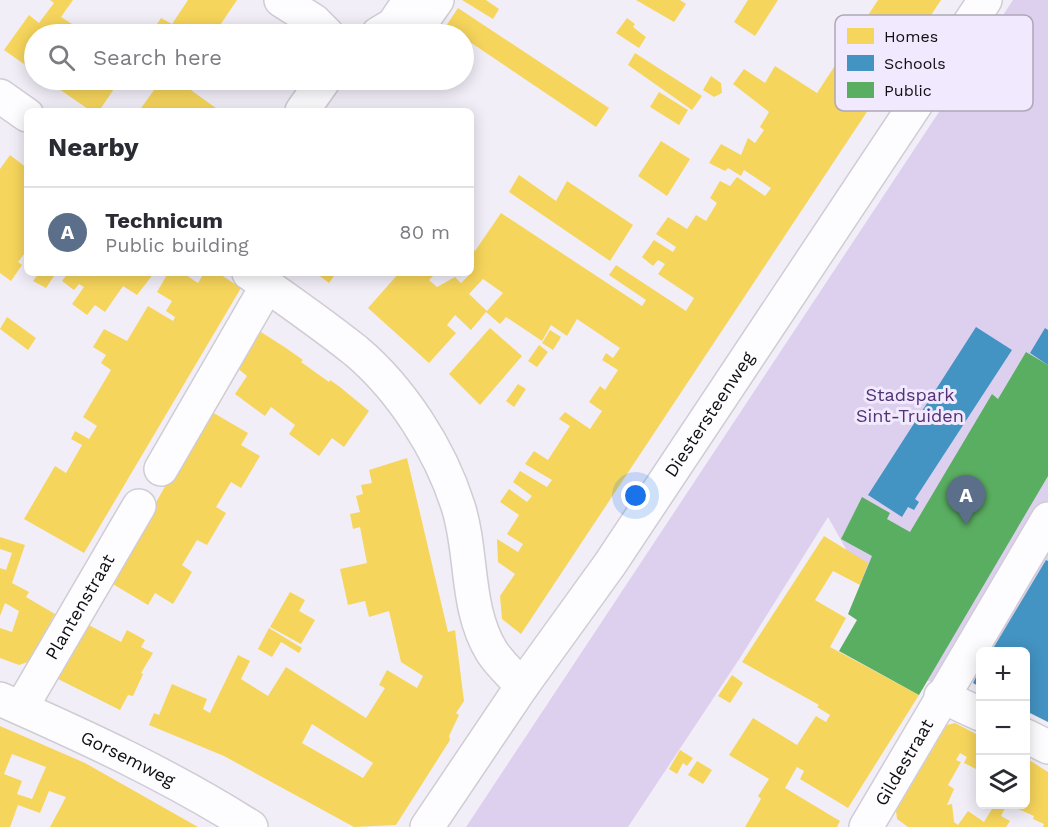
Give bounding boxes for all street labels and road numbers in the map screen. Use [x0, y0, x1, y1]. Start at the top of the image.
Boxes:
street label: Diestersteenweg [660, 347, 758, 481]
street label: Plantenstraat [41, 550, 119, 663]
street label: Gildestraat [870, 715, 938, 809]
street label: Gorsemweg [78, 726, 179, 791]

